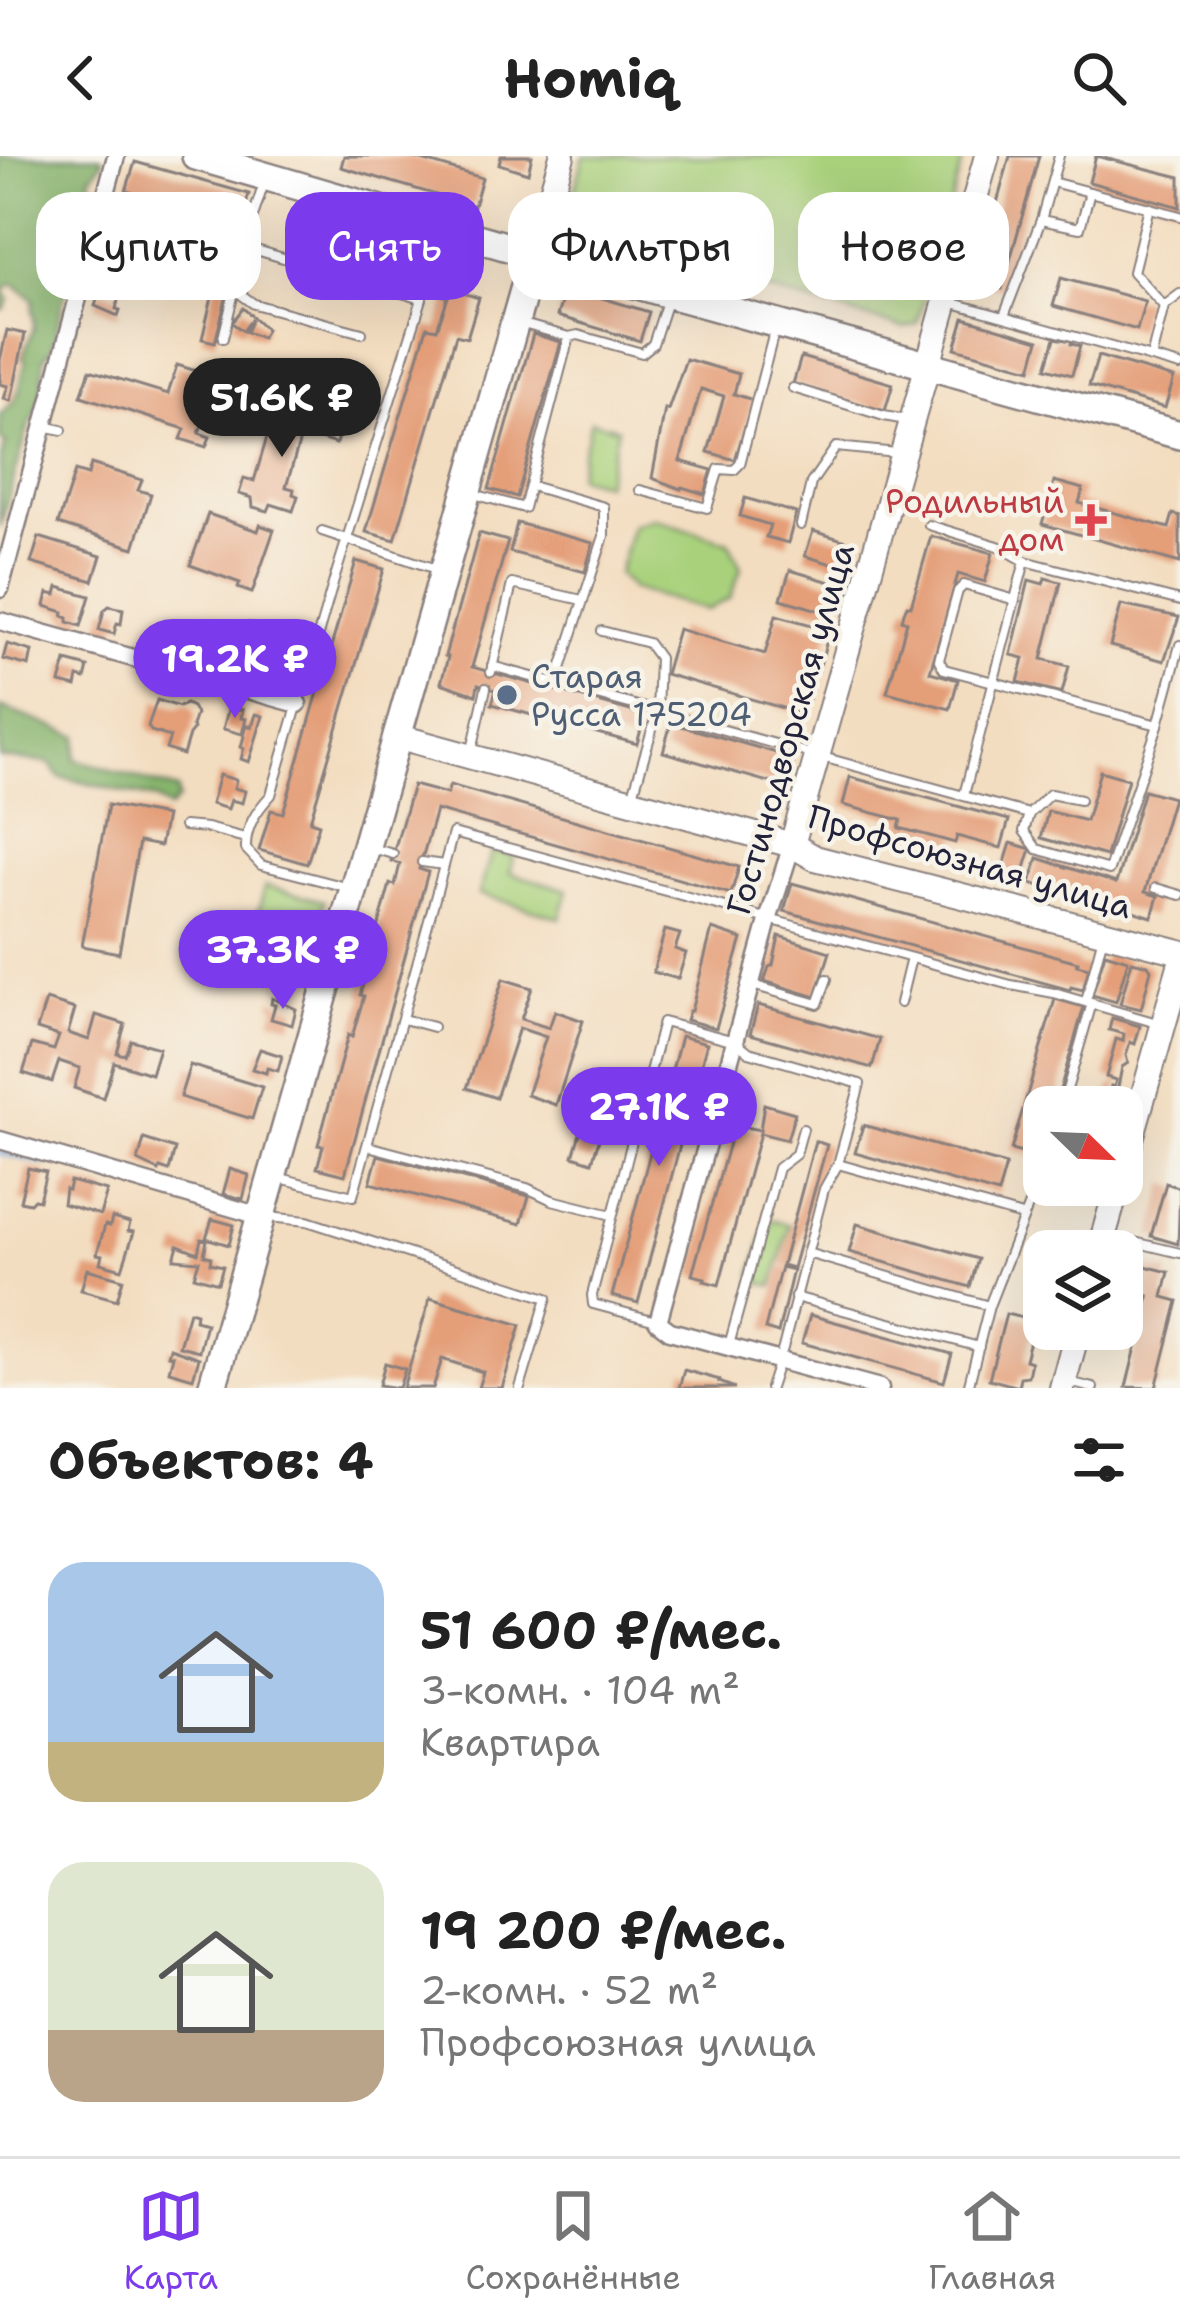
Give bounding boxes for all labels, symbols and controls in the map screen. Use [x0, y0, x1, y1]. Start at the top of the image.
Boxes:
text: Homiq [503, 42, 677, 114]
icon: back [48, 45, 114, 111]
icon: search [1066, 45, 1132, 111]
chip: Купить [36, 192, 261, 300]
chip: Снять [285, 192, 484, 300]
chip: Фильтры [508, 192, 774, 300]
chip: Новое [798, 192, 1009, 300]
pin: 51.6K ₽ [171, 358, 393, 460]
text: 51.6K ₽ [210, 371, 354, 423]
place label: Родильный дом [885, 479, 1064, 562]
marker: Родильный дом [1075, 504, 1107, 536]
street label: Гостинодворская улица [716, 538, 865, 920]
pin: 19.2K ₽ [124, 619, 346, 721]
text: 19.2K ₽ [160, 632, 310, 684]
place label: Старая Русса 175204 [531, 654, 752, 737]
marker: Старая Русса 175204 [494, 682, 520, 708]
street label: Профсоюзная улица [803, 794, 1137, 929]
pin: 37.3K ₽ [172, 910, 394, 1012]
text: 37.3K ₽ [206, 923, 360, 975]
pin: 27.1K ₽ [548, 1067, 770, 1169]
text: 27.1K ₽ [588, 1080, 730, 1132]
north arrow [1023, 1086, 1143, 1206]
map controls [1023, 1086, 1143, 1350]
button: layers [1023, 1230, 1143, 1350]
text: Объектов: 4 [48, 1426, 374, 1494]
icon: filters [1066, 1427, 1132, 1493]
text: 51 600 ₽/мес. [420, 1596, 782, 1664]
icon: home [144, 1610, 288, 1754]
text: 3-комн. · 104 m² [420, 1664, 740, 1716]
text: Квартира [420, 1716, 600, 1768]
text: 19 200 ₽/мес. [420, 1896, 787, 1964]
icon: home [144, 1910, 288, 2054]
text: 2-комн. · 52 m² [420, 1964, 718, 2016]
text: Профсоюзная улица [420, 2016, 816, 2068]
tab: Карта [124, 2183, 218, 2300]
tab: Сохранённые [465, 2183, 681, 2300]
tab: Главная [928, 2183, 1056, 2300]

